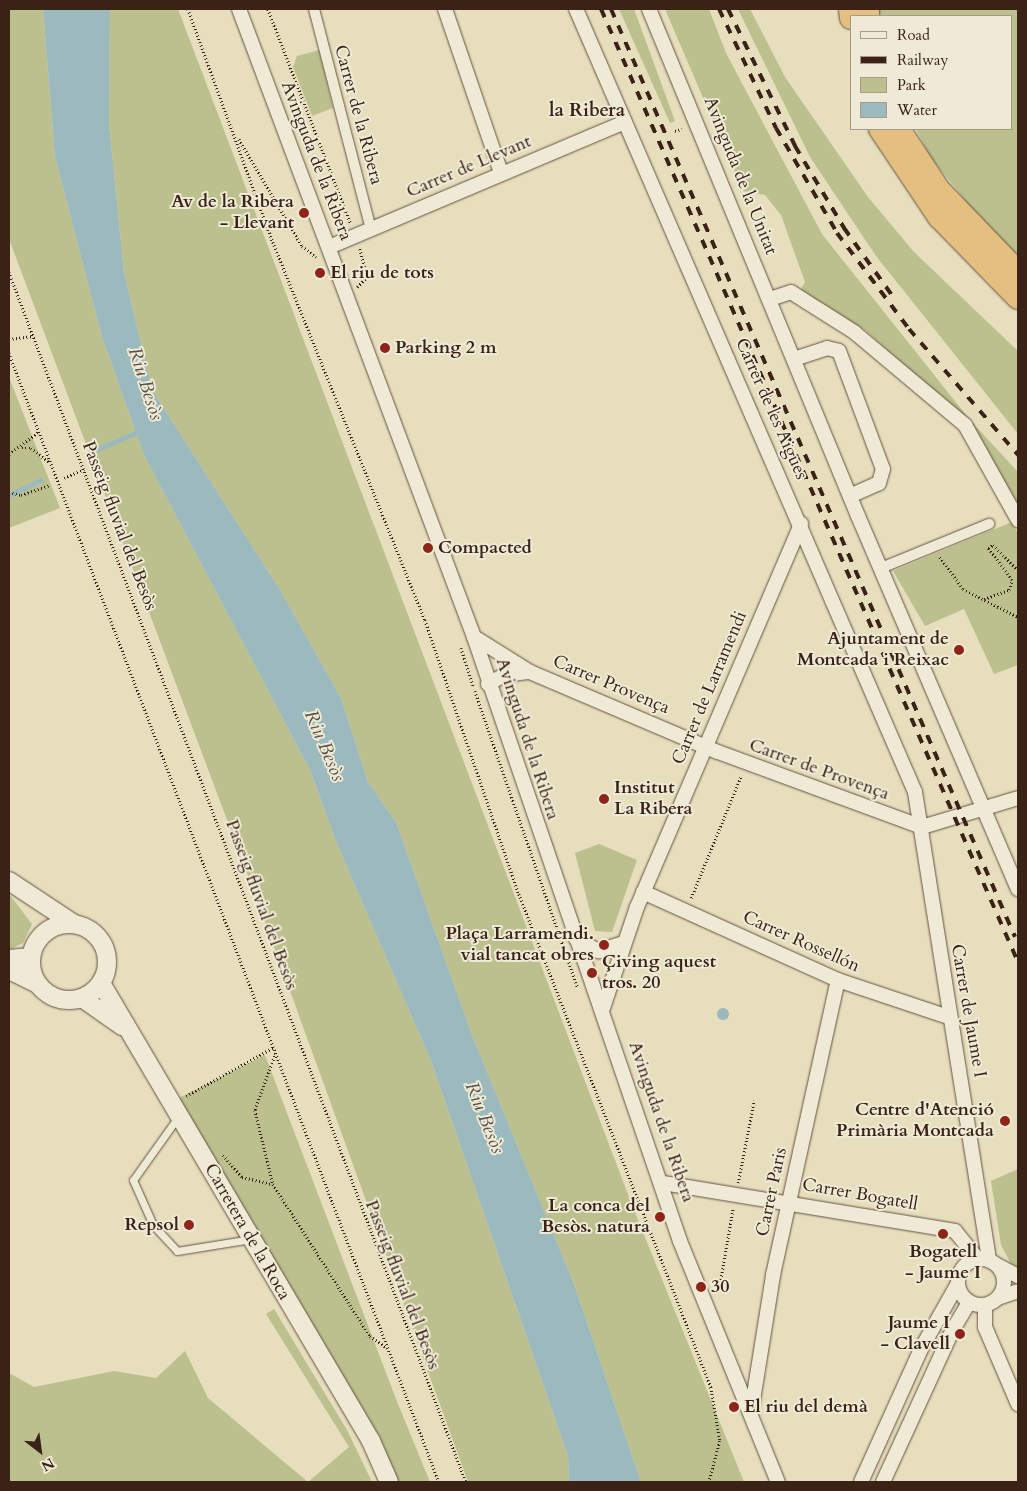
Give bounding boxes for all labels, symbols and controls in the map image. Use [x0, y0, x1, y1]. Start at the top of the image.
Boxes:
legend [850, 15, 1012, 130]
text: Road [897, 25, 930, 45]
street label: Carrer de la Ribera [329, 43, 387, 187]
text: Railway [897, 50, 948, 70]
text: Park [897, 75, 926, 95]
street label: Avinguda de la Ribera [276, 78, 356, 244]
street label: Avinguda de la Unitat [698, 94, 782, 258]
district label: la Ribera [549, 100, 625, 122]
text: Water [897, 100, 937, 120]
street label: Carrer de Llevant [403, 131, 535, 203]
place label: Av de la Ribera - Llevant [171, 192, 294, 234]
marker: Av de la Ribera - Llevant [298, 207, 310, 219]
place label: El riu de tots [330, 262, 434, 284]
marker: El riu de tots [314, 267, 326, 279]
street label: Carrer de les Aigues [730, 335, 812, 483]
place label: Parking 2 m [395, 337, 496, 359]
marker: Parking 2 m [379, 342, 391, 354]
water label: Riu Besòs [123, 345, 167, 423]
street label: Passeig fluvial del Besòs [77, 438, 161, 614]
place label: Compacted [438, 537, 532, 559]
marker: Compacted [422, 542, 434, 554]
street label: Carrer de Larramendi [668, 608, 752, 768]
place label: Ajuntament de Montcada i Reixac [797, 629, 949, 672]
marker: Ajuntament de Montcada i Reixac [953, 644, 965, 656]
street label: Carrer Provença [549, 651, 673, 719]
street label: Avinguda de la Ribera [491, 655, 563, 823]
water label: Riu Besòs [299, 707, 349, 785]
street label: Carrer de Provença [746, 735, 892, 805]
place label: Institut La Ribera [614, 778, 692, 821]
marker: Institut La Ribera [598, 793, 610, 805]
street label: Passeig fluvial del Besòs [220, 817, 302, 993]
street label: Carrer Rossellón [739, 907, 863, 977]
place label: Plaça Larramendi. vial tancat obres [445, 924, 594, 966]
marker: Plaça Larramendi. vial tancat obres [598, 939, 610, 951]
street label: Carrer de Jaume I [946, 943, 990, 1079]
place label: Çiving aquest tros. 20 [602, 952, 716, 994]
marker: Çiving aquest tros. 20 [586, 967, 598, 979]
street label: Avinguda de la Ribera [623, 1039, 699, 1205]
water label: Riu Besòs [459, 1079, 509, 1157]
place label: Centre d'Atenció Primària Montcada [836, 1100, 994, 1142]
marker: Centre d'Atenció Primària Montcada [998, 1114, 1012, 1128]
street label: Carrer Paris [752, 1146, 792, 1238]
street label: Carretera de la Roca [199, 1160, 295, 1304]
street label: Carrer Bogatell [800, 1174, 920, 1216]
place label: La conca del Besòs. natura [541, 1196, 650, 1238]
street label: Passeig fluvial del Besòs [360, 1197, 444, 1373]
marker: La conca del Besòs. natura [654, 1211, 666, 1223]
place label: Repsol [125, 1214, 179, 1236]
marker: Repsol [183, 1219, 195, 1231]
marker: Bogatell - Jaume I [937, 1228, 949, 1240]
place label: Bogatell - Jaume I [905, 1242, 981, 1284]
place label: 30 [711, 1276, 729, 1298]
marker: 30 [695, 1281, 707, 1293]
place label: Jaume I - Clavell [881, 1313, 950, 1356]
marker: Jaume I - Clavell [954, 1328, 966, 1340]
place label: El riu del demà [744, 1396, 868, 1418]
marker: El riu del demà [728, 1401, 740, 1413]
north arrow [15, 1426, 65, 1476]
text: N [38, 1453, 58, 1476]

